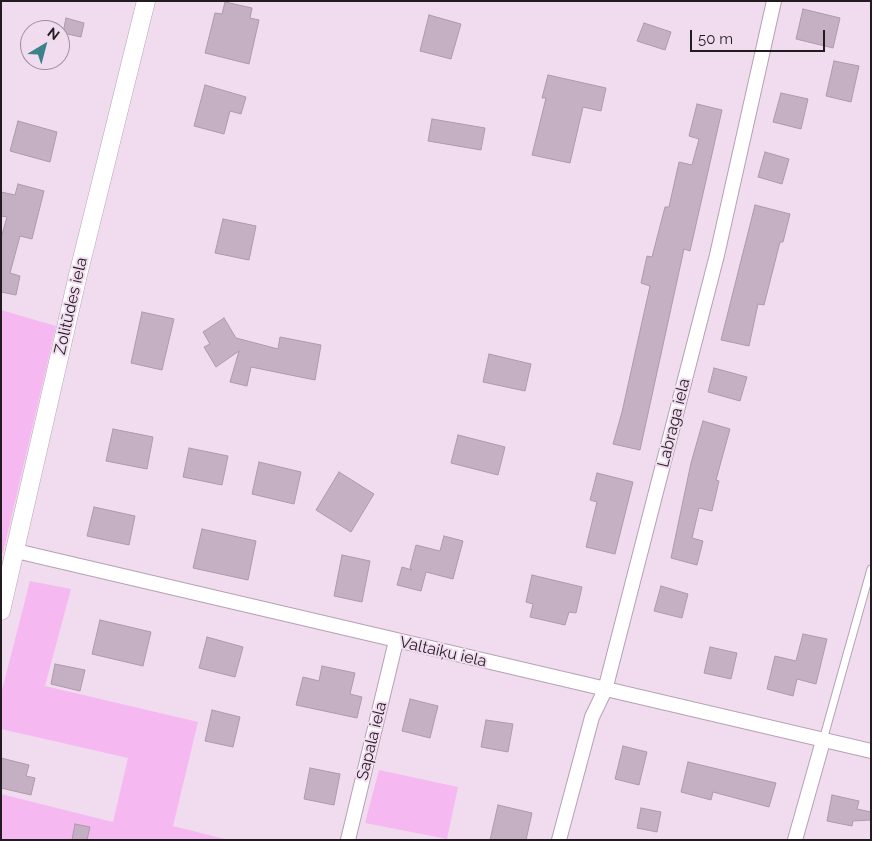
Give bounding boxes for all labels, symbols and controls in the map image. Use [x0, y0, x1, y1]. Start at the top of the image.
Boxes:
north arrow [20, 20, 70, 70]
scale bar [692, 20, 827, 52]
text: N [44, 24, 63, 43]
text: 50 m [698, 30, 733, 48]
street label: Zolitūdes iela [50, 256, 92, 356]
street label: Labraga iela [654, 377, 694, 469]
street label: Valtaiķu iela [398, 633, 488, 671]
street label: Sapala iela [353, 700, 391, 782]

